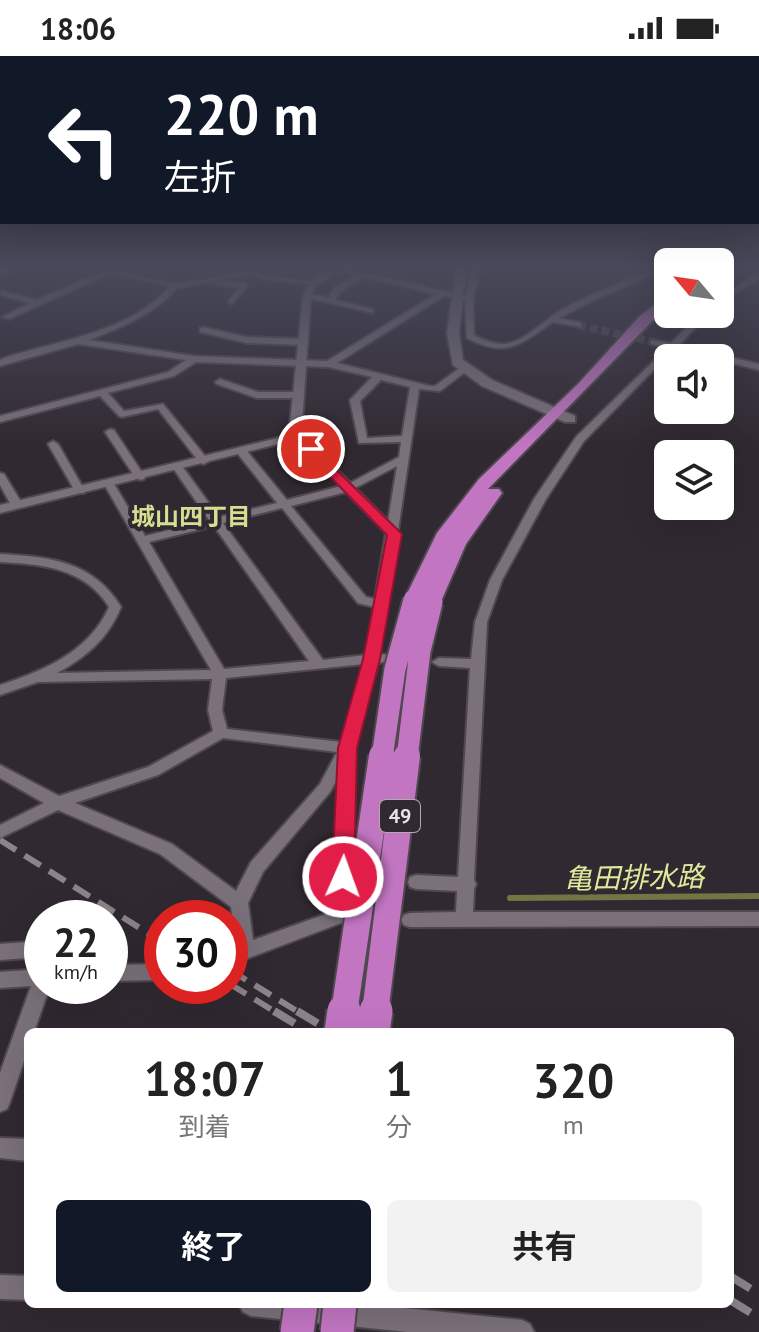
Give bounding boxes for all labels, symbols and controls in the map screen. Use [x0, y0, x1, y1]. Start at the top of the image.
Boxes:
text: 18:06 [40, 9, 116, 48]
text: 220 m [164, 78, 319, 150]
icon: left [32, 88, 136, 192]
text: 左折 [164, 153, 236, 200]
north arrow [654, 248, 734, 328]
map controls [654, 248, 734, 520]
button: sound [654, 344, 734, 424]
pin [277, 415, 345, 483]
icon: arrive [289, 427, 333, 471]
button: layers [654, 440, 734, 520]
district label: 城山四丁目 [131, 501, 251, 532]
road number: 49 [380, 800, 420, 832]
position arrow [301, 835, 385, 919]
water label: 亀田排水路 [564, 857, 706, 897]
speed limit sign: 30 [144, 900, 248, 1004]
text: 22 [53, 916, 99, 968]
text: km/h [54, 959, 98, 985]
text: 18:07 [144, 1047, 266, 1109]
text: 1 [385, 1047, 413, 1109]
text: 320 [532, 1049, 614, 1111]
text: m [563, 1108, 584, 1141]
text: 到着 [179, 1110, 231, 1143]
text: 分 [386, 1110, 412, 1143]
button: 終了 [56, 1200, 371, 1292]
button: 共有 [387, 1200, 702, 1292]

